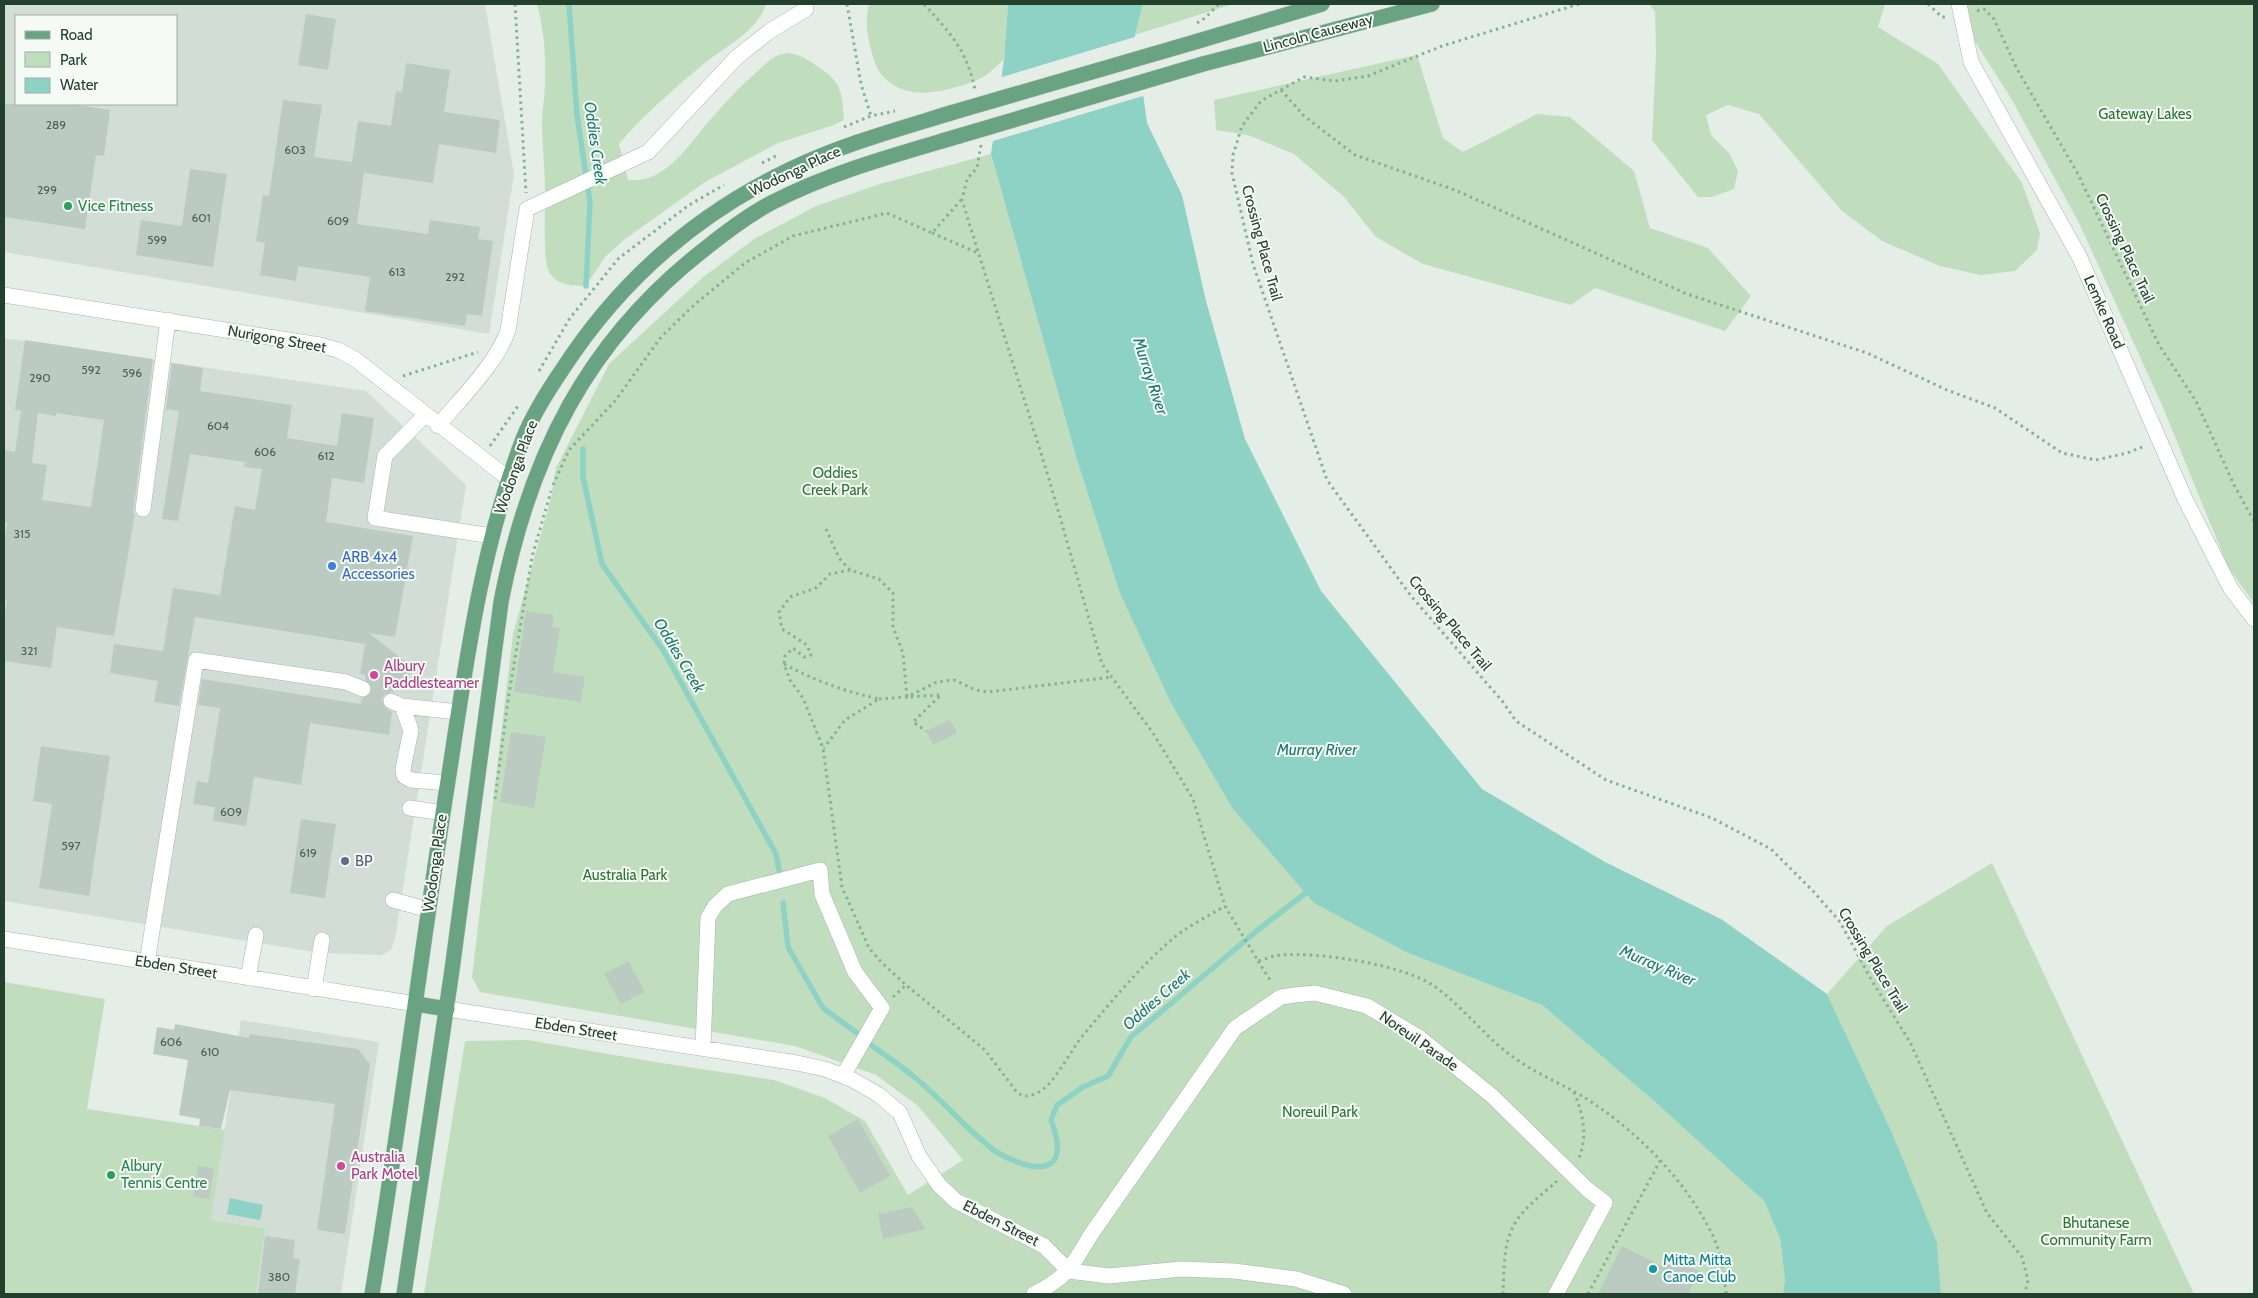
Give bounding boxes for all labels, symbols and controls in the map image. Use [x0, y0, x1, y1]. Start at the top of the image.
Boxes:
street label: Lincoln Causeway [1261, 10, 1375, 56]
legend [15, 15, 178, 105]
text: Road [60, 26, 93, 44]
text: Park [60, 51, 87, 69]
text: Water [60, 76, 98, 94]
water label: Oddies Creek [580, 100, 611, 187]
park label: Gateway Lakes [2098, 105, 2192, 123]
house number: 289 [46, 117, 66, 132]
house number: 603 [284, 142, 306, 157]
street label: Wodonga Place [747, 142, 844, 200]
house number: 299 [37, 182, 57, 197]
street label: Crossing Place Trail [1238, 183, 1286, 303]
street label: Crossing Place Trail [2092, 190, 2158, 306]
place label: Vice Fitness [78, 197, 153, 215]
marker: Vice Fitness [62, 200, 74, 212]
house number: 601 [191, 210, 211, 225]
house number: 609 [327, 213, 349, 228]
house number: 599 [147, 232, 167, 247]
house number: 613 [388, 264, 406, 279]
house number: 292 [445, 269, 465, 284]
street label: Lemke Road [2080, 273, 2128, 351]
street label: Nurigong Street [226, 321, 328, 357]
water label: Murray River [1129, 334, 1172, 418]
house number: 592 [81, 362, 101, 377]
house number: 596 [122, 365, 142, 380]
house number: 290 [29, 370, 51, 385]
street label: Wodonga Place [491, 417, 541, 516]
house number: 604 [207, 418, 229, 433]
house number: 606 [254, 444, 276, 459]
house number: 612 [318, 448, 334, 463]
park label: Oddies Creek Park [802, 464, 868, 499]
house number: 315 [14, 526, 30, 541]
place label: ARB 4x4 Accessories [342, 548, 415, 583]
marker: ARB 4x4 Accessories [326, 560, 338, 572]
street label: Crossing Place Trail [1405, 572, 1495, 675]
water label: Oddies Creek [650, 615, 710, 697]
house number: 321 [21, 643, 37, 658]
place label: Albury Paddlesteamer [384, 657, 479, 692]
marker: Albury Paddlesteamer [368, 669, 380, 681]
water label: Murray River [1276, 740, 1358, 759]
house number: 609 [220, 804, 242, 819]
street label: Wodonga Place [419, 813, 451, 913]
house number: 597 [61, 838, 81, 853]
house number: 619 [299, 845, 317, 860]
place label: BP [355, 852, 373, 870]
marker: BP [339, 855, 351, 867]
park label: Australia Park [583, 866, 667, 884]
street label: Crossing Place Trail [1835, 904, 1912, 1016]
water label: Murray River [1616, 941, 1699, 990]
street label: Ebden Street [134, 952, 218, 982]
water label: Oddies Creek [1119, 964, 1195, 1034]
street label: Noreuil Parade [1376, 1007, 1462, 1075]
street label: Ebden Street [534, 1014, 618, 1044]
house number: 606 [160, 1034, 182, 1049]
house number: 610 [200, 1044, 220, 1059]
park label: Noreuil Park [1282, 1103, 1358, 1121]
place label: Australia Park Motel [351, 1148, 418, 1183]
place label: Albury Tennis Centre [121, 1157, 208, 1192]
marker: Australia Park Motel [335, 1160, 347, 1172]
marker: Albury Tennis Centre [105, 1169, 117, 1181]
street label: Ebden Street [960, 1196, 1042, 1250]
park label: Bhutanese Community Farm [2040, 1214, 2152, 1249]
place label: Mitta Mitta Canoe Club [1663, 1251, 1736, 1286]
marker: Mitta Mitta Canoe Club [1647, 1263, 1659, 1275]
house number: 380 [268, 1269, 290, 1284]

